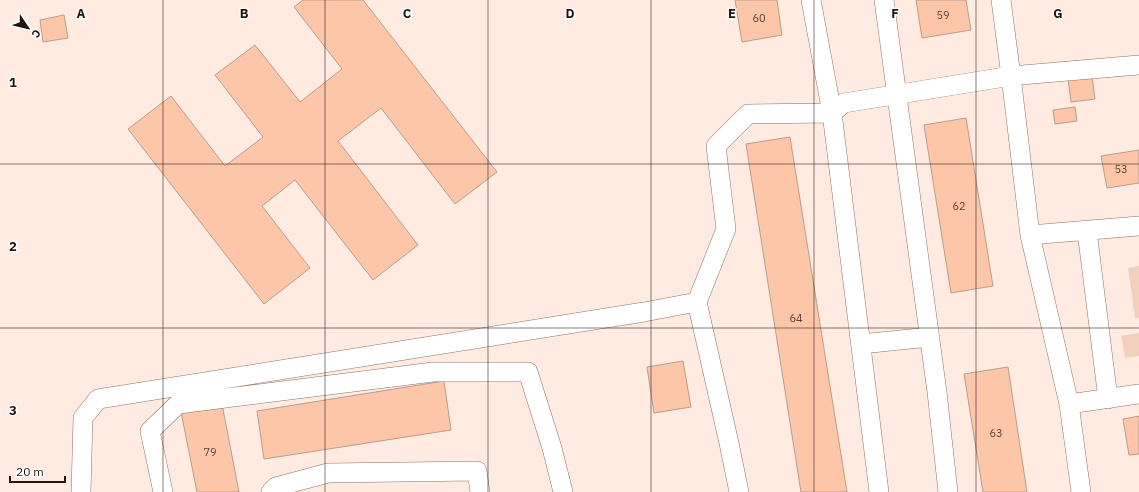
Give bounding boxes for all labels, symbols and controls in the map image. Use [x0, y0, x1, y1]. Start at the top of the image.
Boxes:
text: A [77, 5, 86, 22]
text: B [240, 5, 249, 22]
text: C [403, 5, 412, 22]
text: D [565, 5, 575, 22]
text: E [728, 5, 736, 22]
text: F [891, 5, 899, 22]
text: G [1053, 5, 1063, 22]
north arrow [8, 8, 48, 48]
house number: 59 [936, 8, 950, 22]
house number: 60 [752, 11, 766, 25]
text: С [28, 27, 44, 41]
text: 1 [9, 74, 17, 91]
house number: 53 [1114, 162, 1128, 176]
house number: 62 [952, 199, 966, 213]
text: 2 [9, 238, 17, 255]
house number: 64 [789, 311, 803, 325]
text: 3 [9, 402, 17, 419]
house number: 63 [989, 426, 1003, 440]
house number: 79 [203, 445, 217, 459]
scale bar [10, 458, 65, 484]
text: 20 m [16, 464, 44, 479]

